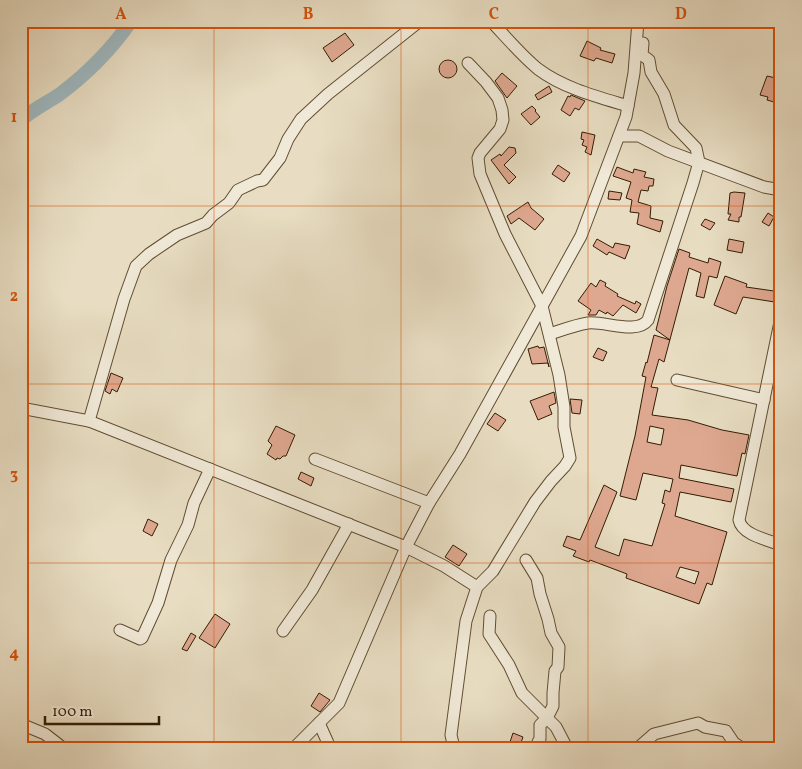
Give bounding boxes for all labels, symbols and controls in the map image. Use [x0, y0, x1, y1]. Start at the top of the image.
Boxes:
text: A [115, 4, 127, 26]
text: B [303, 4, 314, 26]
text: C [489, 4, 499, 26]
text: D [675, 4, 687, 26]
text: 1 [11, 107, 17, 129]
text: 2 [10, 286, 18, 308]
text: 3 [10, 464, 18, 486]
text: 4 [9, 643, 19, 665]
scale bar [45, 694, 159, 726]
text: 100 m [52, 702, 92, 723]

